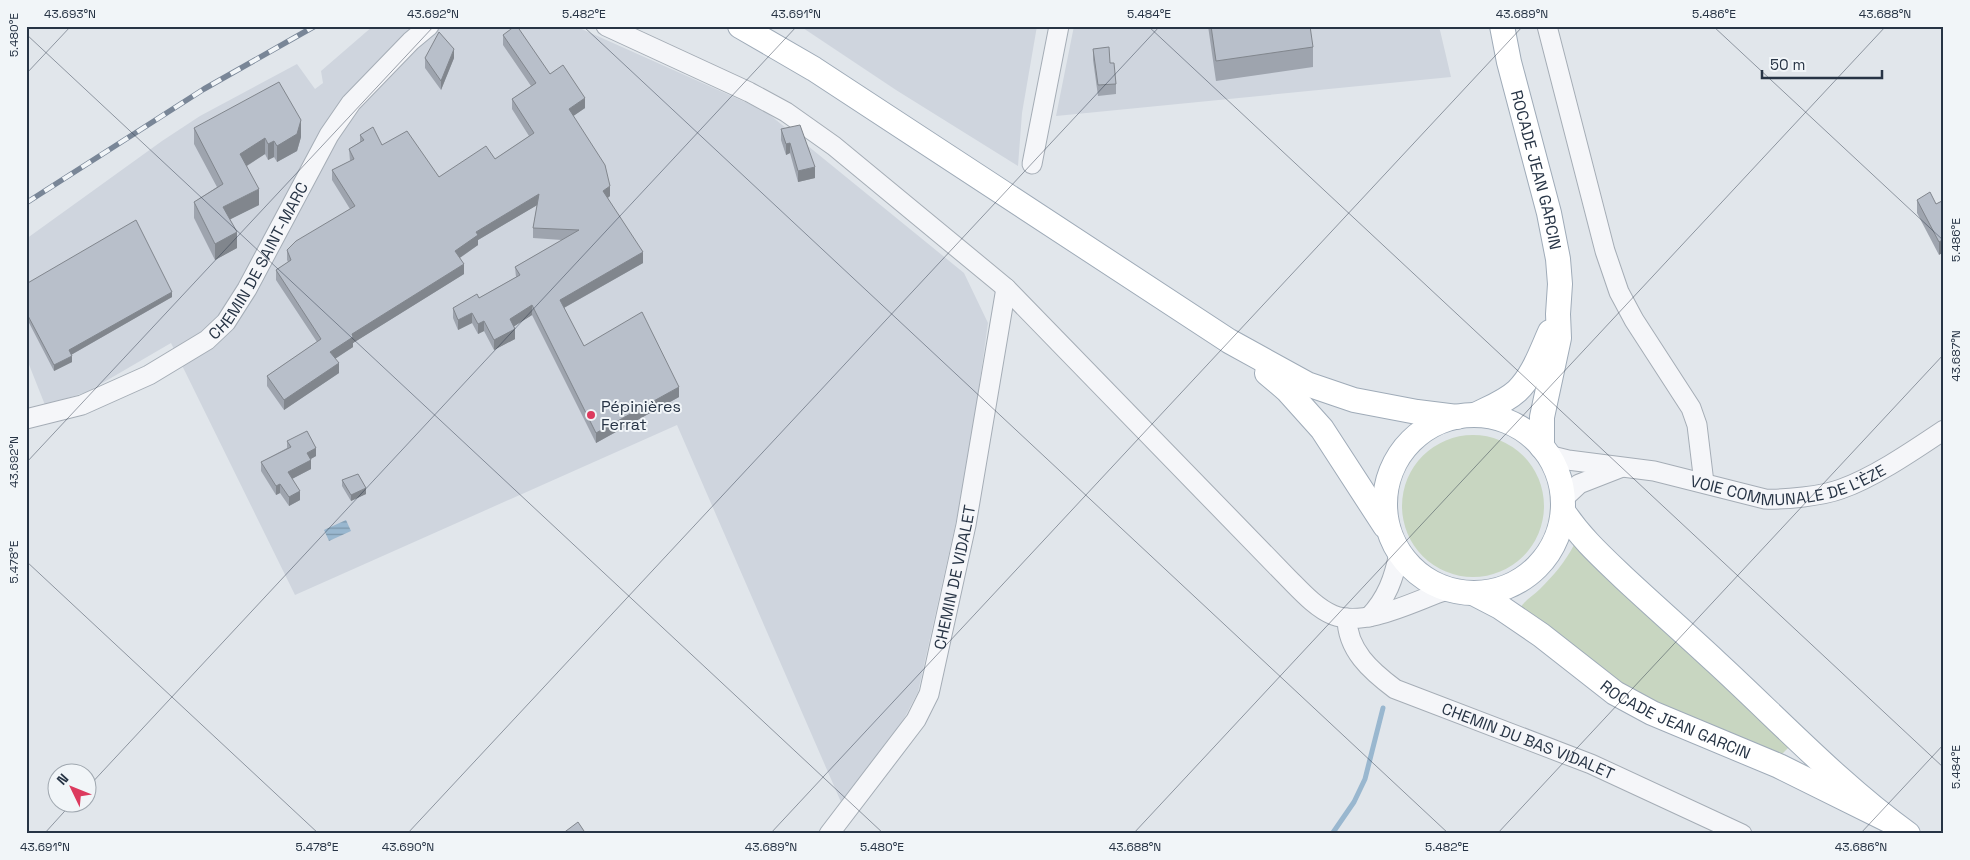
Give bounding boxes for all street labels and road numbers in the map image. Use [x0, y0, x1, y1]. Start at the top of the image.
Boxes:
street label: ROCADE JEAN GARCIN [1506, 88, 1566, 251]
street label: CHEMIN DE SAINT-MARC [204, 178, 313, 344]
street label: VOIE COMMUNALE DE L'ÈZE [1688, 460, 1889, 510]
street label: CHEMIN DE VIDALET [929, 503, 980, 652]
street label: ROCADE JEAN GARCIN [1596, 675, 1754, 764]
street label: CHEMIN DU BAS VIDALET [1439, 698, 1618, 784]

